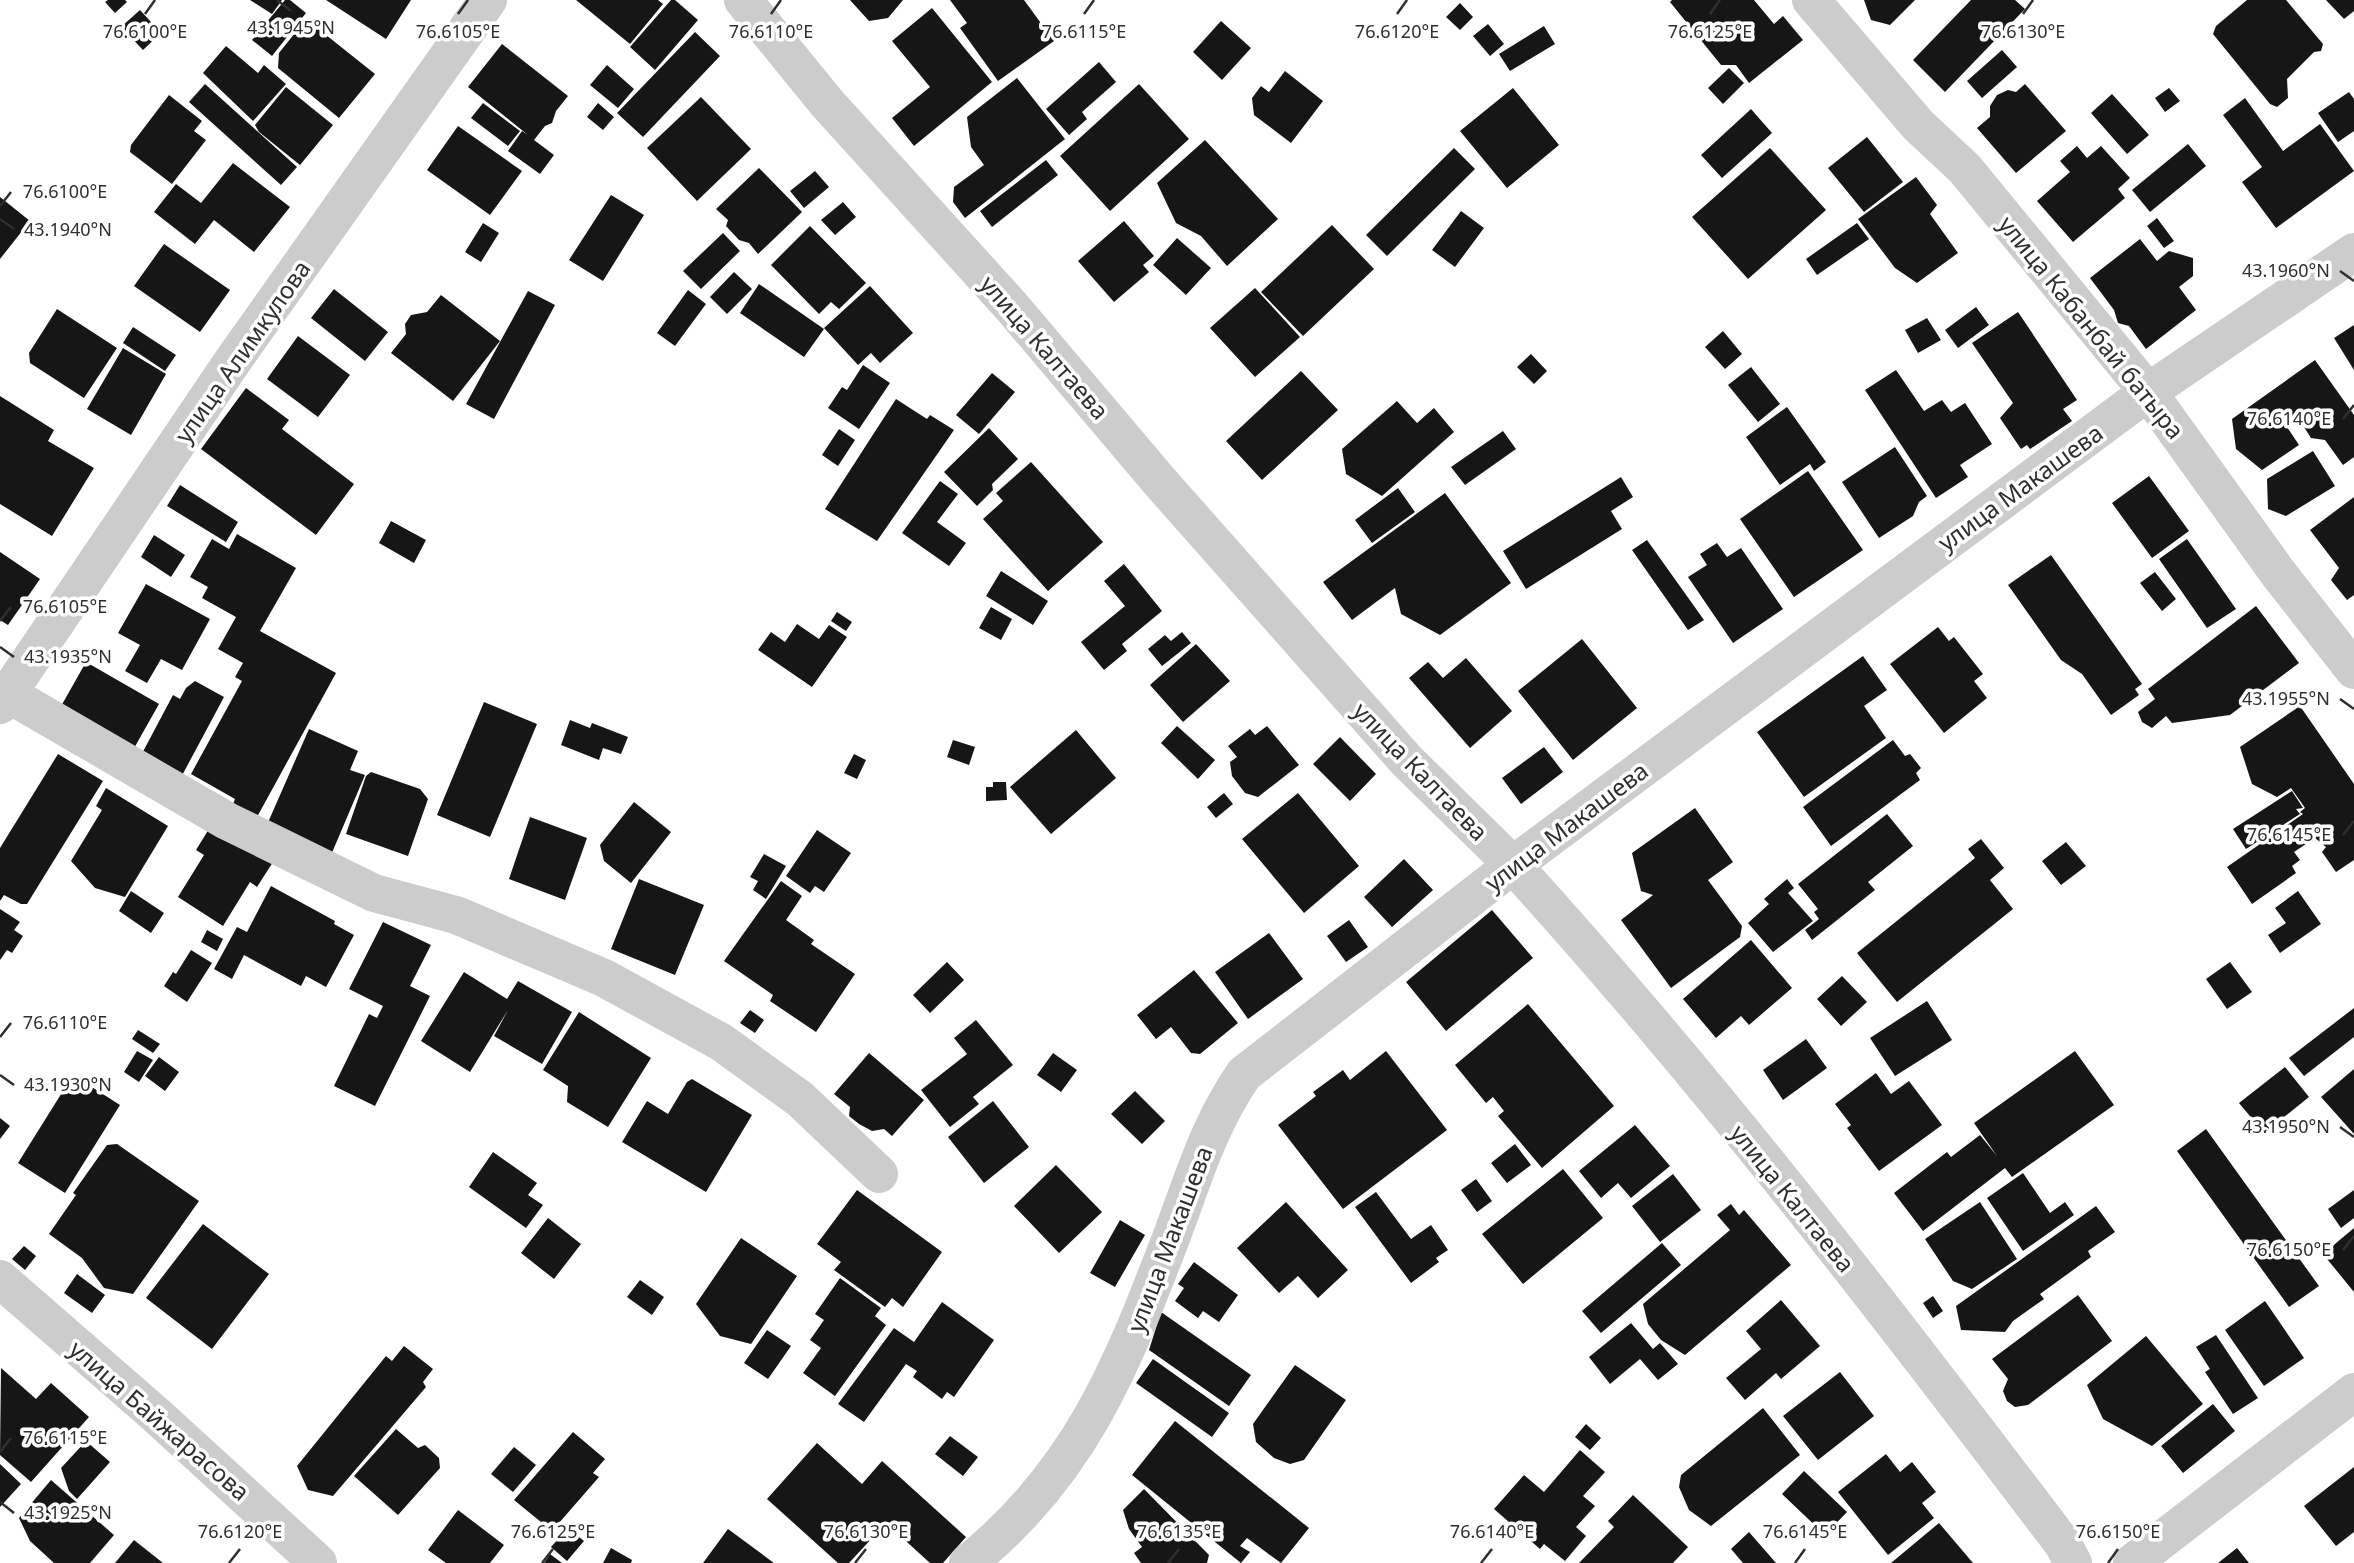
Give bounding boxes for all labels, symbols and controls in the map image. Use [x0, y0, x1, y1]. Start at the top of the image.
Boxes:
text: 43.1945°N [247, 15, 335, 39]
text: 76.6100°E [103, 19, 187, 43]
text: 76.6105°E [416, 19, 500, 43]
text: 76.6110°E [729, 19, 813, 43]
text: 76.6115°E [1042, 19, 1126, 43]
text: 76.6120°E [1355, 19, 1439, 43]
text: 76.6125°E [1668, 19, 1752, 43]
text: 76.6130°E [1981, 19, 2065, 43]
text: 76.6100°E [23, 179, 107, 203]
street label: улица Кабанбай батыра [1992, 208, 2192, 446]
text: 43.1940°N [24, 217, 112, 241]
street label: улица Алимкулова [167, 253, 317, 449]
text: 43.1960°N [2242, 258, 2330, 282]
street label: улица Калтаева [973, 268, 1117, 426]
text: 76.6140°E [2247, 406, 2331, 430]
street label: улица Макашева [1931, 416, 2109, 558]
text: 76.6105°E [23, 594, 107, 618]
text: 43.1935°N [24, 644, 112, 668]
text: 43.1955°N [2242, 686, 2330, 710]
street label: улица Калтаева [1346, 694, 1496, 848]
street label: улица Макашева [1478, 754, 1654, 898]
text: 76.6145°E [2247, 822, 2331, 846]
text: 76.6110°E [23, 1010, 107, 1034]
text: 43.1930°N [24, 1072, 112, 1096]
text: 43.1950°N [2242, 1114, 2330, 1138]
street label: улица Калтаева [1723, 1117, 1863, 1279]
street label: улица Макашева [1118, 1141, 1220, 1337]
text: 76.6150°E [2247, 1237, 2331, 1261]
street label: улица Байжарасова [63, 1332, 257, 1508]
text: 76.6115°E [23, 1425, 107, 1449]
text: 43.1925°N [24, 1500, 112, 1524]
text: 76.6120°E [198, 1519, 282, 1543]
text: 76.6125°E [511, 1519, 595, 1543]
text: 76.6130°E [824, 1519, 908, 1543]
text: 76.6135°E [1137, 1519, 1221, 1543]
text: 76.6140°E [1450, 1519, 1534, 1543]
text: 76.6145°E [1763, 1519, 1847, 1543]
text: 76.6150°E [2076, 1519, 2160, 1543]

